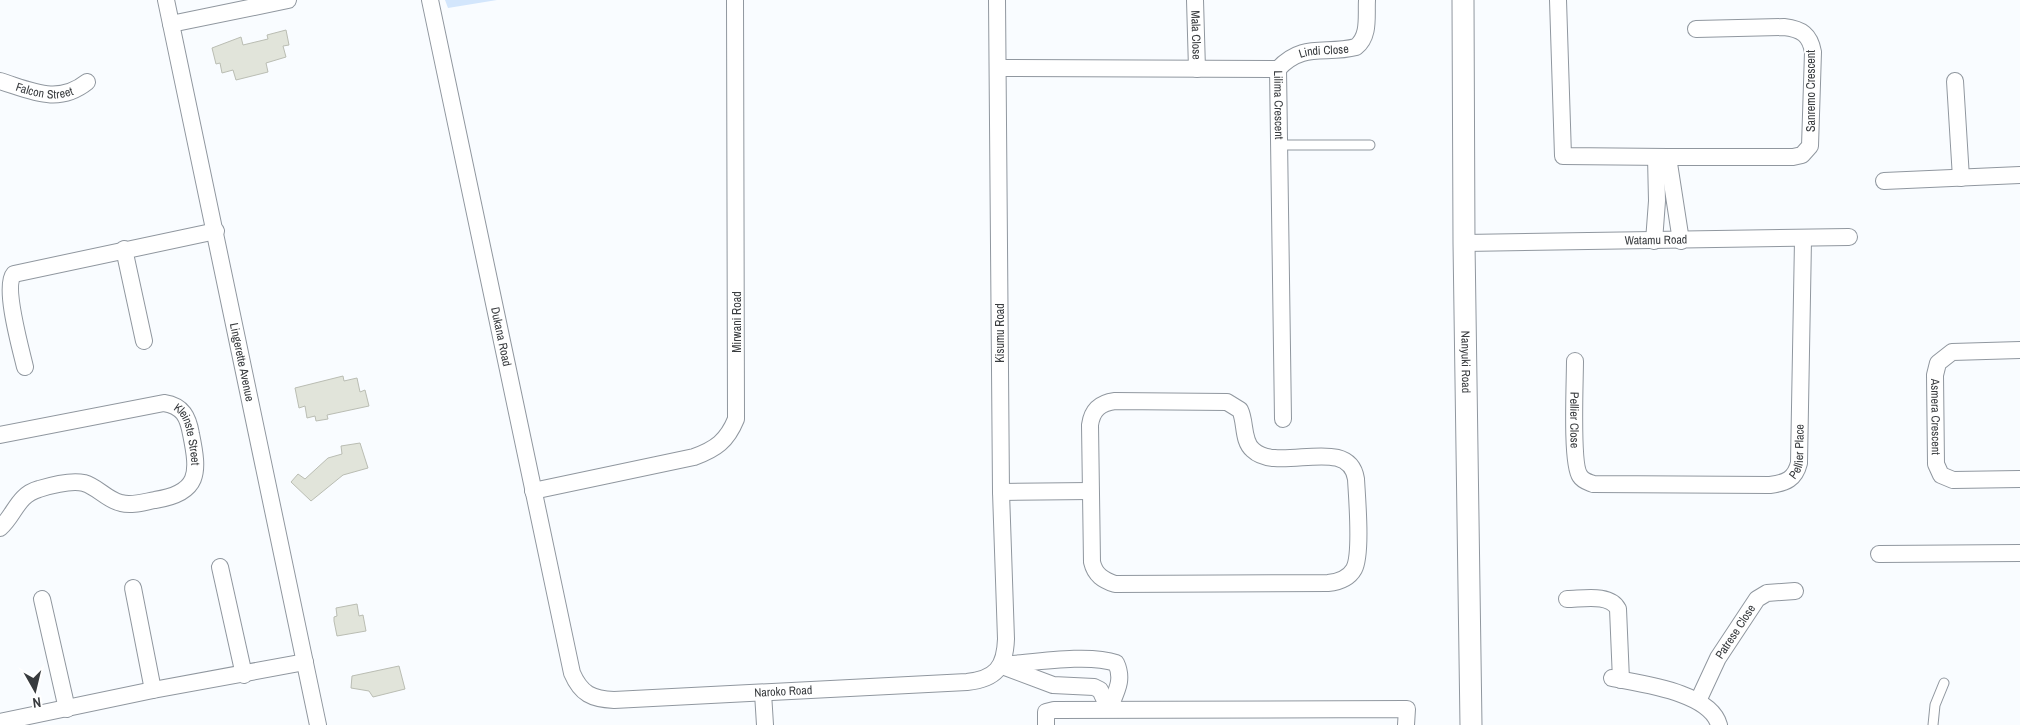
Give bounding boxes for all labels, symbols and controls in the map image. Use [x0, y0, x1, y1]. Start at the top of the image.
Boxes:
street label: Mala Close [1187, 10, 1205, 60]
street label: Lindi Close [1297, 41, 1350, 62]
street label: Sanremo Crescent [1803, 50, 1819, 132]
street label: Lilima Crescent [1270, 70, 1287, 140]
street label: Falcon Street [14, 79, 76, 103]
street label: Watamu Road [1625, 232, 1687, 248]
street label: Mirwani Road [729, 291, 745, 353]
street label: Kisumu Road [992, 303, 1008, 363]
street label: Dukana Road [487, 305, 515, 368]
street label: Lingerette Avenue [226, 321, 258, 403]
street label: Nanyuki Road [1457, 331, 1474, 393]
street label: Asmera Crescent [1927, 378, 1944, 455]
street label: Pellier Close [1566, 392, 1583, 449]
street label: Kleinste Street [171, 400, 203, 466]
street label: Pellier Place [1785, 424, 1808, 483]
street label: Patrese Close [1712, 601, 1759, 662]
north arrow [10, 665, 60, 715]
street label: Naroko Road [754, 682, 813, 701]
text: N [31, 693, 42, 712]

